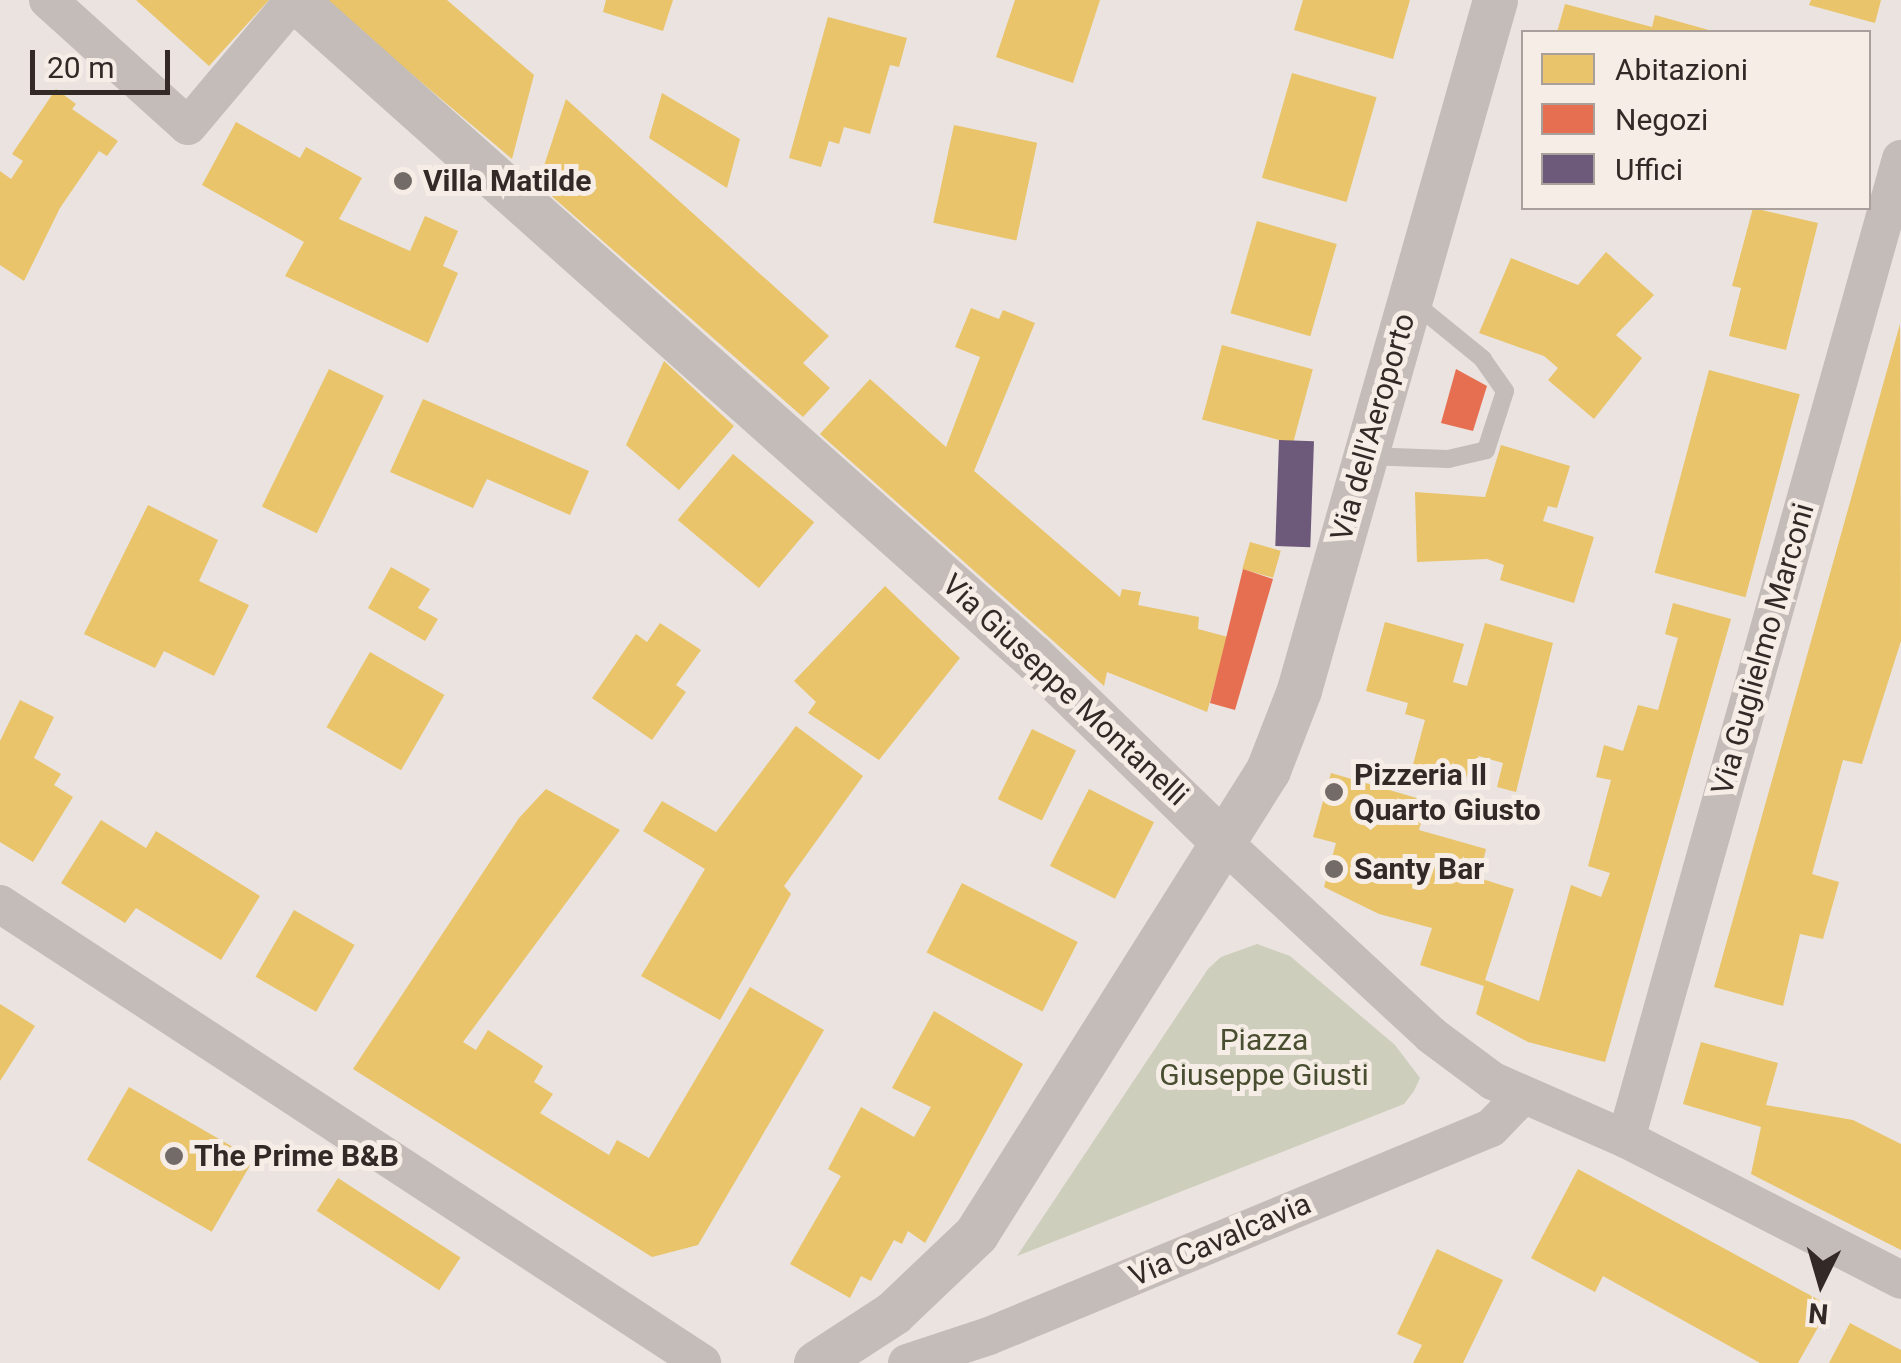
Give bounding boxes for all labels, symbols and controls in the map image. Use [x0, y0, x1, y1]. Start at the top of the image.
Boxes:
scale bar [35, 30, 175, 92]
legend [1521, 30, 1871, 210]
text: 20 m [47, 50, 114, 85]
text: Abitazioni [1615, 52, 1748, 87]
text: Negozi [1615, 102, 1708, 137]
text: Uffici [1615, 152, 1683, 187]
place label: Villa Matilde [423, 163, 591, 199]
marker: Villa Matilde [392, 170, 414, 192]
street label: Via dell'Aeroporto [1323, 309, 1423, 545]
street label: Via Guglielmo Marconi [1704, 499, 1822, 799]
street label: Via Giuseppe Montanelli [935, 567, 1195, 813]
place label: Pizzeria Il Quarto Giusto [1354, 757, 1541, 828]
marker: Pizzeria Il Quarto Giusto [1323, 781, 1345, 803]
place label: Santy Bar [1354, 851, 1484, 887]
marker: Santy Bar [1323, 858, 1345, 880]
park label: Piazza Giuseppe Giusti [1159, 1022, 1369, 1092]
place label: The Prime B&B [194, 1138, 399, 1174]
marker: The Prime B&B [163, 1145, 185, 1167]
street label: Via Cavalcavia [1124, 1186, 1316, 1294]
north arrow [1771, 1233, 1871, 1333]
text: N [1807, 1296, 1830, 1331]

